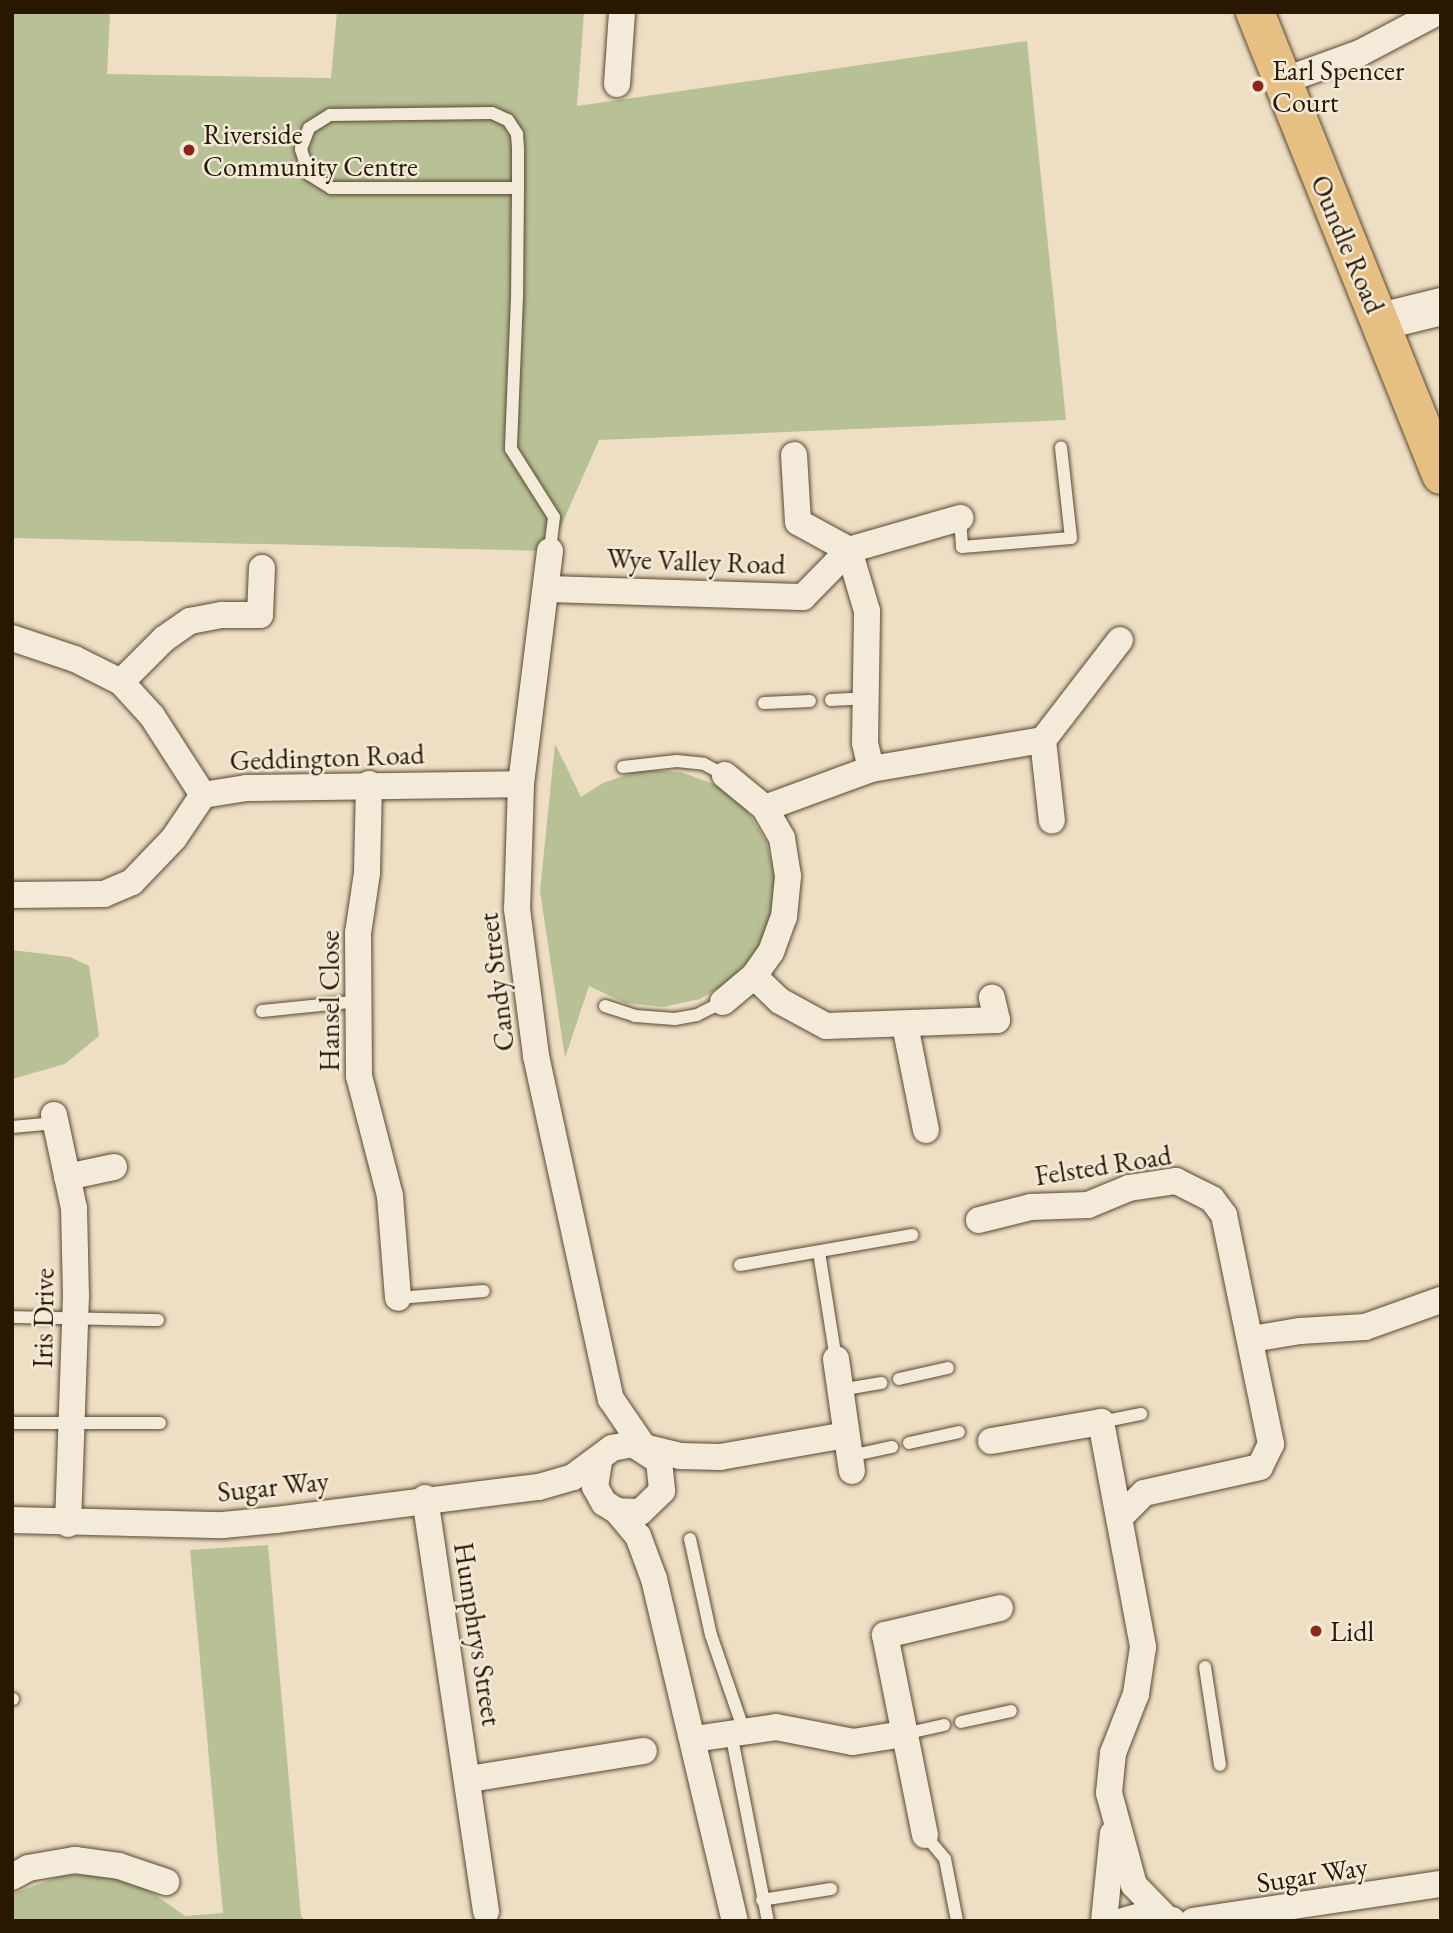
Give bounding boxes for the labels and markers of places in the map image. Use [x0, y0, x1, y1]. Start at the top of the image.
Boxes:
place label: Earl Spencer Court [1272, 53, 1404, 119]
marker: Earl Spencer Court [1250, 78, 1266, 94]
place label: Riverside Community Centre [203, 117, 418, 183]
marker: Riverside Community Centre [181, 142, 197, 158]
place label: Lidl [1330, 1614, 1374, 1648]
marker: Lidl [1308, 1623, 1324, 1639]

